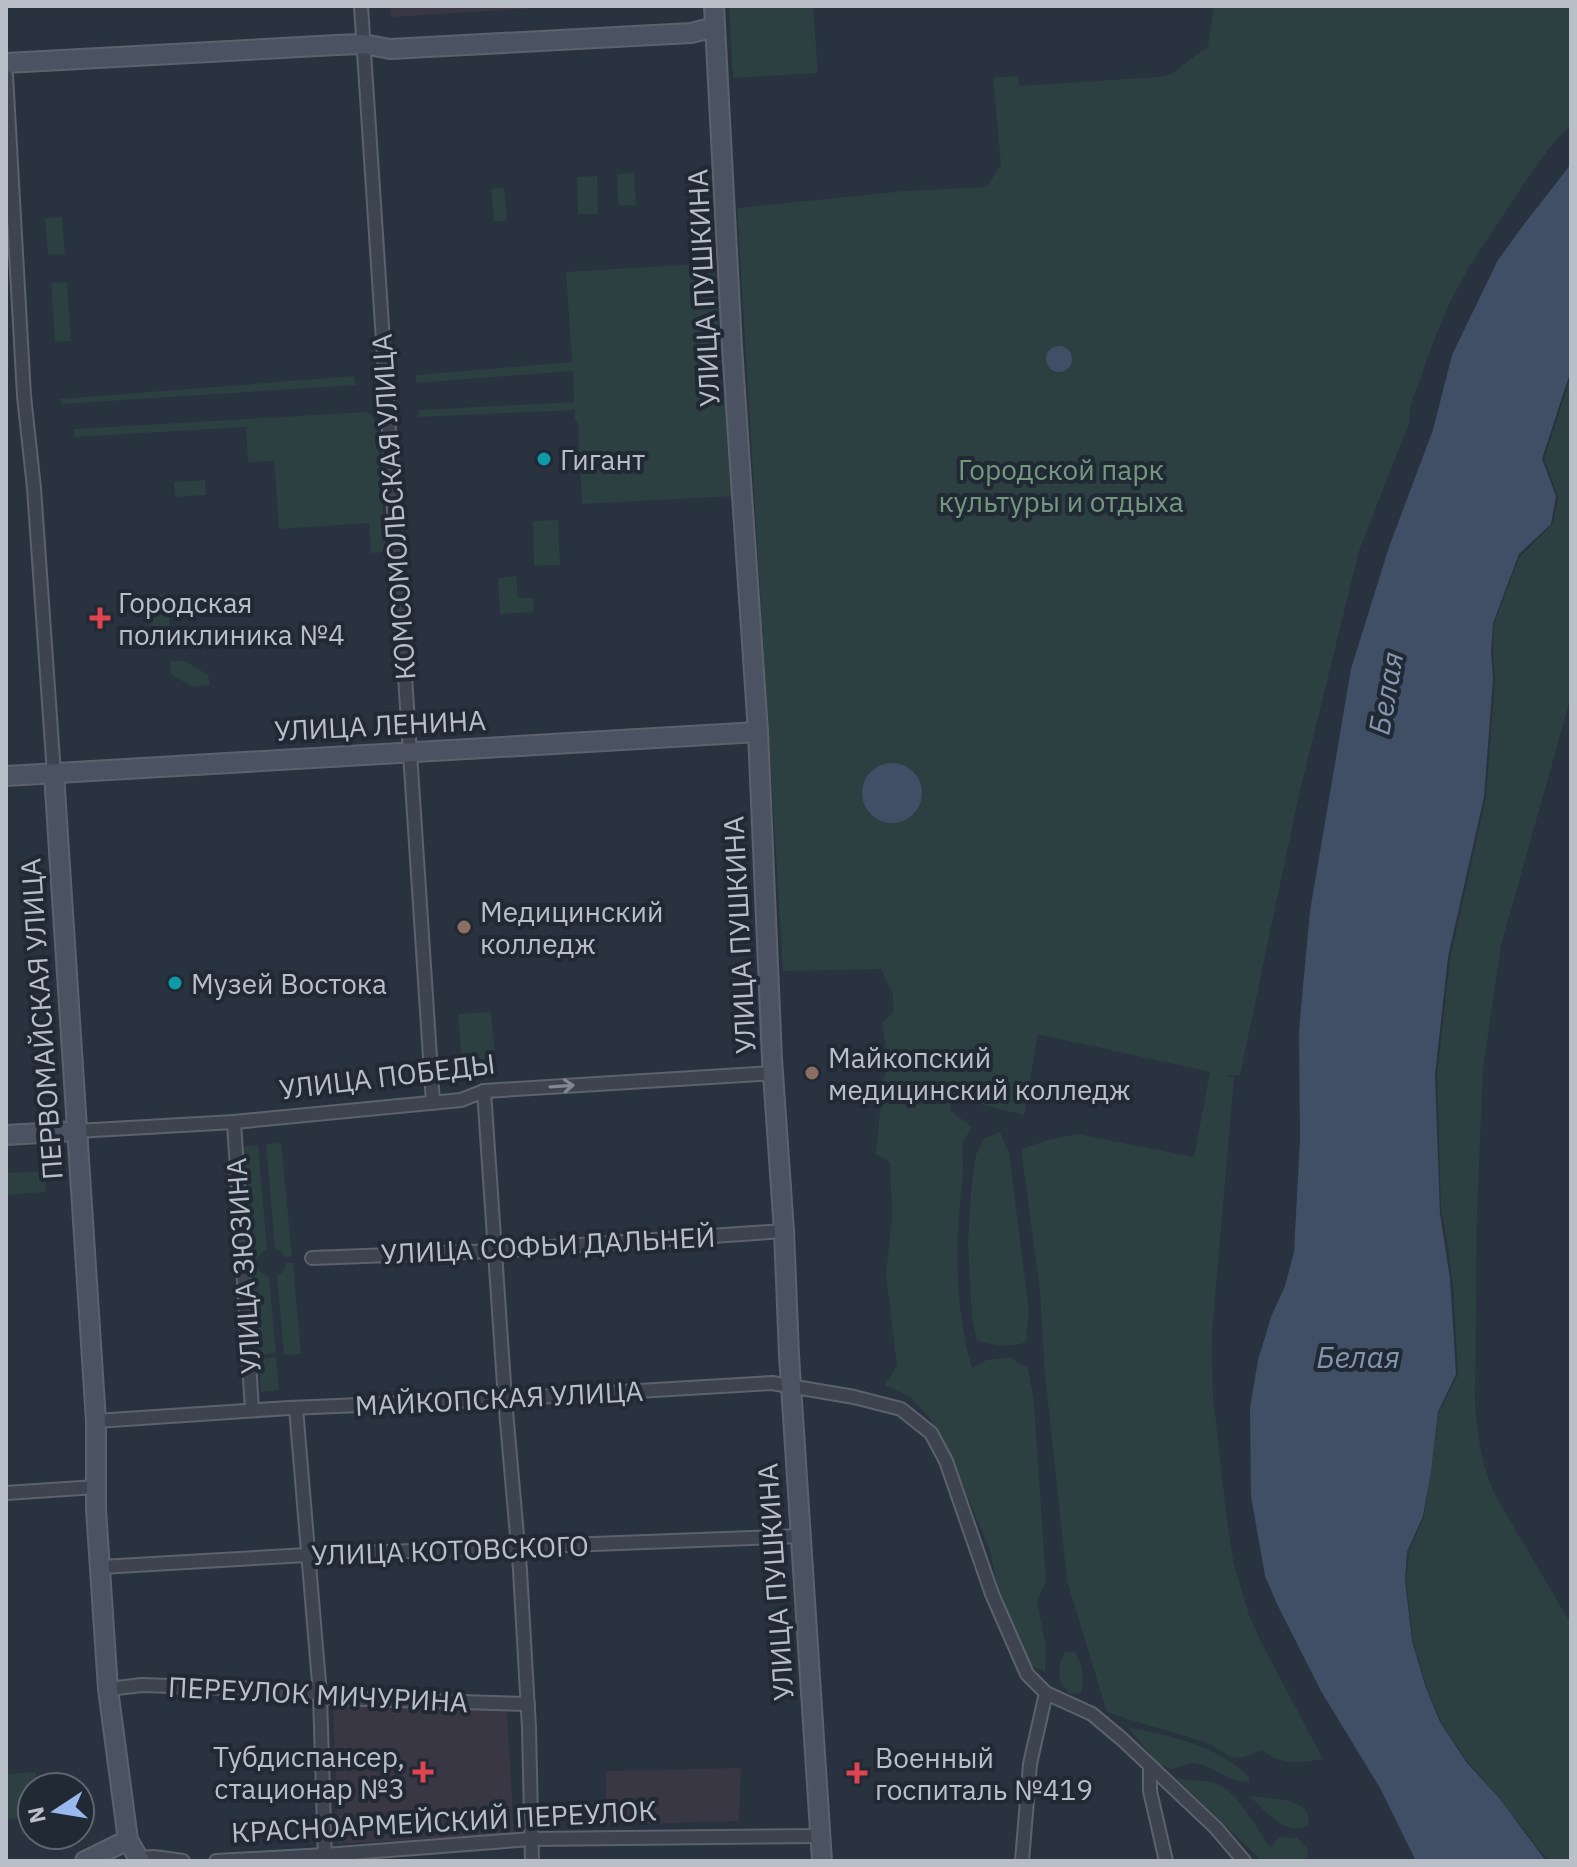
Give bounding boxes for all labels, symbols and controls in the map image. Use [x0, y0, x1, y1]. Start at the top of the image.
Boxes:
street label: УЛИЦА ПУШКИНА [678, 168, 728, 408]
street label: КОМСОМОЛЬСКАЯ УЛИЦА [362, 333, 424, 681]
place label: Гигант [560, 441, 645, 478]
marker: Гигант [535, 450, 553, 468]
park label: Городской парк культуры и отдыха [938, 451, 1184, 520]
place label: Городская поликлиника №4 [118, 584, 345, 653]
marker: Городская поликлиника №4 [89, 607, 111, 629]
water label: Белая [1359, 648, 1411, 738]
street label: УЛИЦА ЛЕНИНА [273, 701, 487, 749]
street label: УЛИЦА ПУШКИНА [714, 815, 764, 1055]
street label: ПЕРВОМАЙСКАЯ УЛИЦА [11, 857, 71, 1181]
place label: Медицинский колледж [480, 893, 663, 962]
marker: Медицинский колледж [455, 918, 473, 936]
place label: Музей Востока [191, 965, 387, 1002]
marker: Музей Востока [166, 974, 184, 992]
place label: Майкопский медицинский колледж [828, 1039, 1131, 1108]
street label: УЛИЦА ПОБЕДЫ [277, 1044, 497, 1108]
marker: Майкопский медицинский колледж [803, 1064, 821, 1082]
one-way arrow [548, 1078, 575, 1093]
street label: УЛИЦА ЗЮЗИНА [217, 1157, 269, 1375]
street label: УЛИЦА СОФЬИ ДАЛЬНЕЙ [380, 1218, 716, 1272]
water label: Белая [1316, 1337, 1400, 1376]
street label: МАЙКОПСКАЯ УЛИЦА [354, 1372, 644, 1424]
street label: УЛИЦА ПУШКИНА [748, 1462, 802, 1702]
street label: УЛИЦА КОТОВСКОГО [311, 1527, 589, 1573]
street label: ПЕРЕУЛОК МИЧУРИНА [167, 1668, 469, 1720]
place label: Тубдиспансер, стационар №3 [213, 1738, 405, 1807]
place label: Военный госпиталь №419 [875, 1739, 1093, 1808]
marker: Тубдиспансер, стационар №3 [412, 1761, 434, 1783]
marker: Военный госпиталь №419 [846, 1762, 868, 1784]
north arrow [16, 1771, 96, 1851]
street label: КРАСНОАРМЕЙСКИЙ ПЕРЕУЛОК [230, 1791, 658, 1851]
text: N [20, 1804, 52, 1826]

